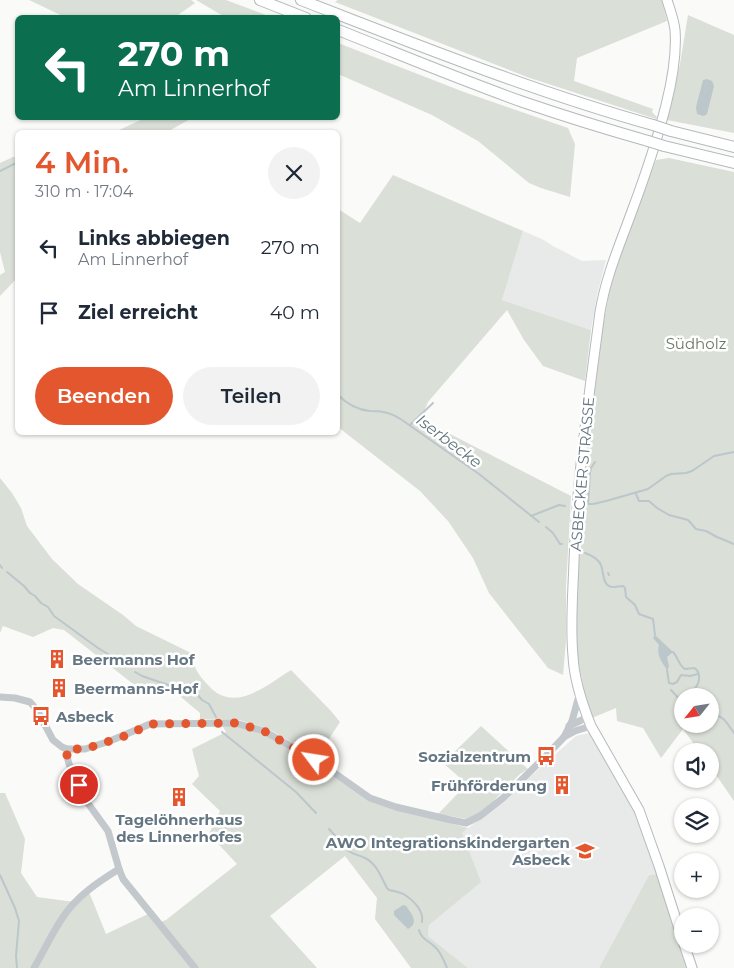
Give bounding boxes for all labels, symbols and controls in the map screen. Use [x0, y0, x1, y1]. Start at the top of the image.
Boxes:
text: 270 m [118, 32, 230, 75]
icon: left [35, 35, 100, 100]
text: Am Linnerhof [118, 75, 270, 102]
text: 4 Min. [35, 144, 129, 181]
button: close [268, 147, 320, 199]
text: 310 m · 17:04 [35, 182, 133, 201]
text: Links abbiegen [78, 227, 230, 250]
icon: left [35, 234, 63, 262]
text: 270 m [261, 236, 320, 259]
text: Am Linnerhof [78, 250, 188, 269]
icon: arrive [35, 299, 63, 327]
text: Ziel erreicht [78, 301, 198, 324]
text: 40 m [270, 301, 320, 324]
park label: Südholz [666, 334, 727, 353]
button: Beenden [35, 367, 173, 425]
button: Teilen [183, 367, 320, 425]
street label: ASBECKER STRASSE [566, 396, 598, 552]
water label: Iserbecke [413, 410, 485, 472]
building icon: Beermanns Hof [46, 648, 68, 670]
place label: Beermanns Hof [72, 650, 196, 669]
building icon: Beermanns-Hof [48, 677, 70, 699]
place label: Beermanns-Hof [74, 679, 199, 698]
north arrow [674, 688, 719, 732]
map controls [674, 688, 719, 953]
bus stop icon: Asbeck [30, 705, 52, 727]
place label: Asbeck [55, 707, 114, 726]
position arrow [287, 733, 339, 785]
button: sound [674, 743, 719, 788]
bus stop icon: Sozialzentrum [535, 745, 557, 767]
place label: Sozialzentrum [418, 747, 531, 766]
pin [58, 764, 100, 806]
icon: arrive [65, 771, 93, 799]
building icon: Frühförderung [551, 774, 573, 796]
place label: Frühförderung [431, 776, 547, 795]
building icon: Tagelöhnerhaus des Linnerhofes [168, 786, 190, 808]
button: layers [674, 798, 719, 843]
place label: Tagelöhnerhaus des Linnerhofes [115, 810, 243, 846]
place label: AWO Integrationskindergarten Asbeck [325, 833, 570, 869]
school or university icon: AWO Integrationskindergarten Asbeck [574, 840, 596, 862]
button: + [674, 853, 719, 898]
button: − [674, 908, 719, 953]

